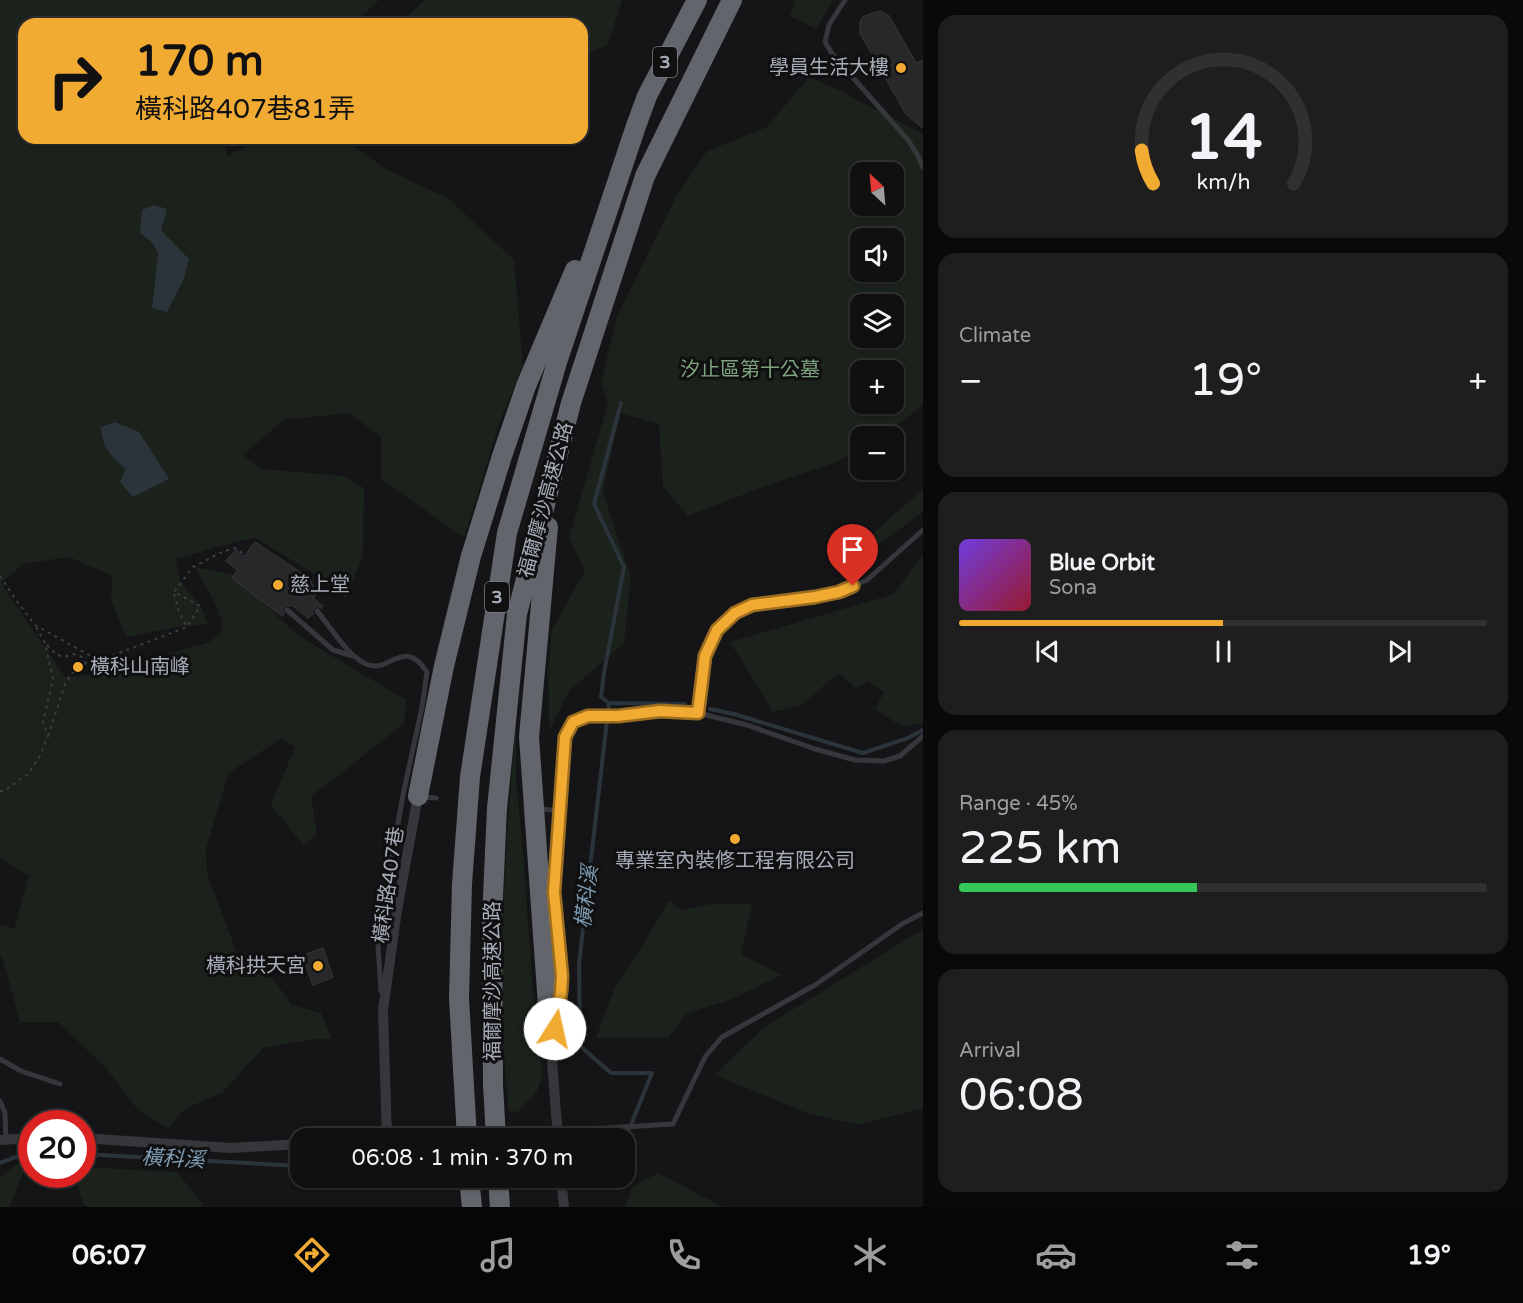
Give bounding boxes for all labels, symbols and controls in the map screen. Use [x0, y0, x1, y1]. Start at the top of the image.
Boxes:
text: 170 m [135, 36, 264, 87]
icon: right [36, 42, 114, 120]
road number: 3 [653, 47, 677, 77]
place label: 學員生活大樓 [769, 56, 889, 80]
marker: 學員生活大樓 [894, 61, 908, 75]
text: 橫科路407巷81弄 [135, 93, 355, 126]
text: 14 [1184, 101, 1262, 176]
north arrow [850, 162, 904, 216]
map controls [850, 162, 904, 480]
text: km/h [1196, 169, 1250, 195]
button: sound [850, 228, 904, 282]
button: layers [850, 294, 904, 348]
text: Climate [959, 324, 1031, 348]
text: 19° [1189, 354, 1262, 408]
park label: 汐止區第十公墓 [680, 358, 820, 382]
button: + [850, 360, 904, 414]
text: − [959, 362, 983, 401]
text: + [1468, 362, 1487, 401]
street label: 福爾摩沙高速公路 [514, 420, 578, 580]
button: − [850, 426, 904, 480]
pin [827, 524, 878, 586]
icon: arrive [836, 533, 869, 566]
text: Blue Orbit [1049, 550, 1155, 576]
place label: 慈上堂 [290, 573, 350, 597]
text: Sona [1049, 576, 1097, 600]
marker: 慈上堂 [271, 578, 285, 592]
road number: 3 [485, 582, 509, 612]
icon: previous [1031, 635, 1064, 668]
icon: pause [1207, 635, 1240, 668]
icon: next [1383, 635, 1416, 668]
place label: 橫科山南峰 [90, 655, 190, 679]
marker: 橫科山南峰 [71, 660, 85, 674]
text: Range · 45% [959, 792, 1078, 816]
text: 225 km [959, 822, 1121, 876]
street label: 橫科路407巷 [369, 825, 409, 945]
marker: 專業室內裝修工程有限公司 [728, 832, 742, 846]
place label: 專業室內裝修工程有限公司 [615, 849, 855, 873]
water label: 橫科溪 [571, 861, 604, 930]
street label: 福爾摩沙高速公路 [481, 901, 505, 1061]
place label: 橫科拱天宮 [206, 954, 306, 978]
marker: 橫科拱天宮 [311, 959, 325, 973]
position arrow [523, 997, 587, 1061]
text: Arrival [959, 1039, 1021, 1063]
text: 06:08 [959, 1069, 1084, 1123]
speed limit sign: 20 [18, 1110, 96, 1188]
water label: 橫科溪 [141, 1145, 208, 1173]
text: 06:08 · 1 min · 370 m [352, 1145, 573, 1171]
icon: directions [291, 1234, 333, 1276]
icon: music [477, 1234, 519, 1276]
icon: phone [663, 1234, 705, 1276]
icon: climate [849, 1234, 891, 1276]
icon: car [1035, 1234, 1077, 1276]
icon: filters [1221, 1234, 1263, 1276]
text: 06:07 [72, 1239, 147, 1272]
text: 19° [1407, 1239, 1451, 1272]

